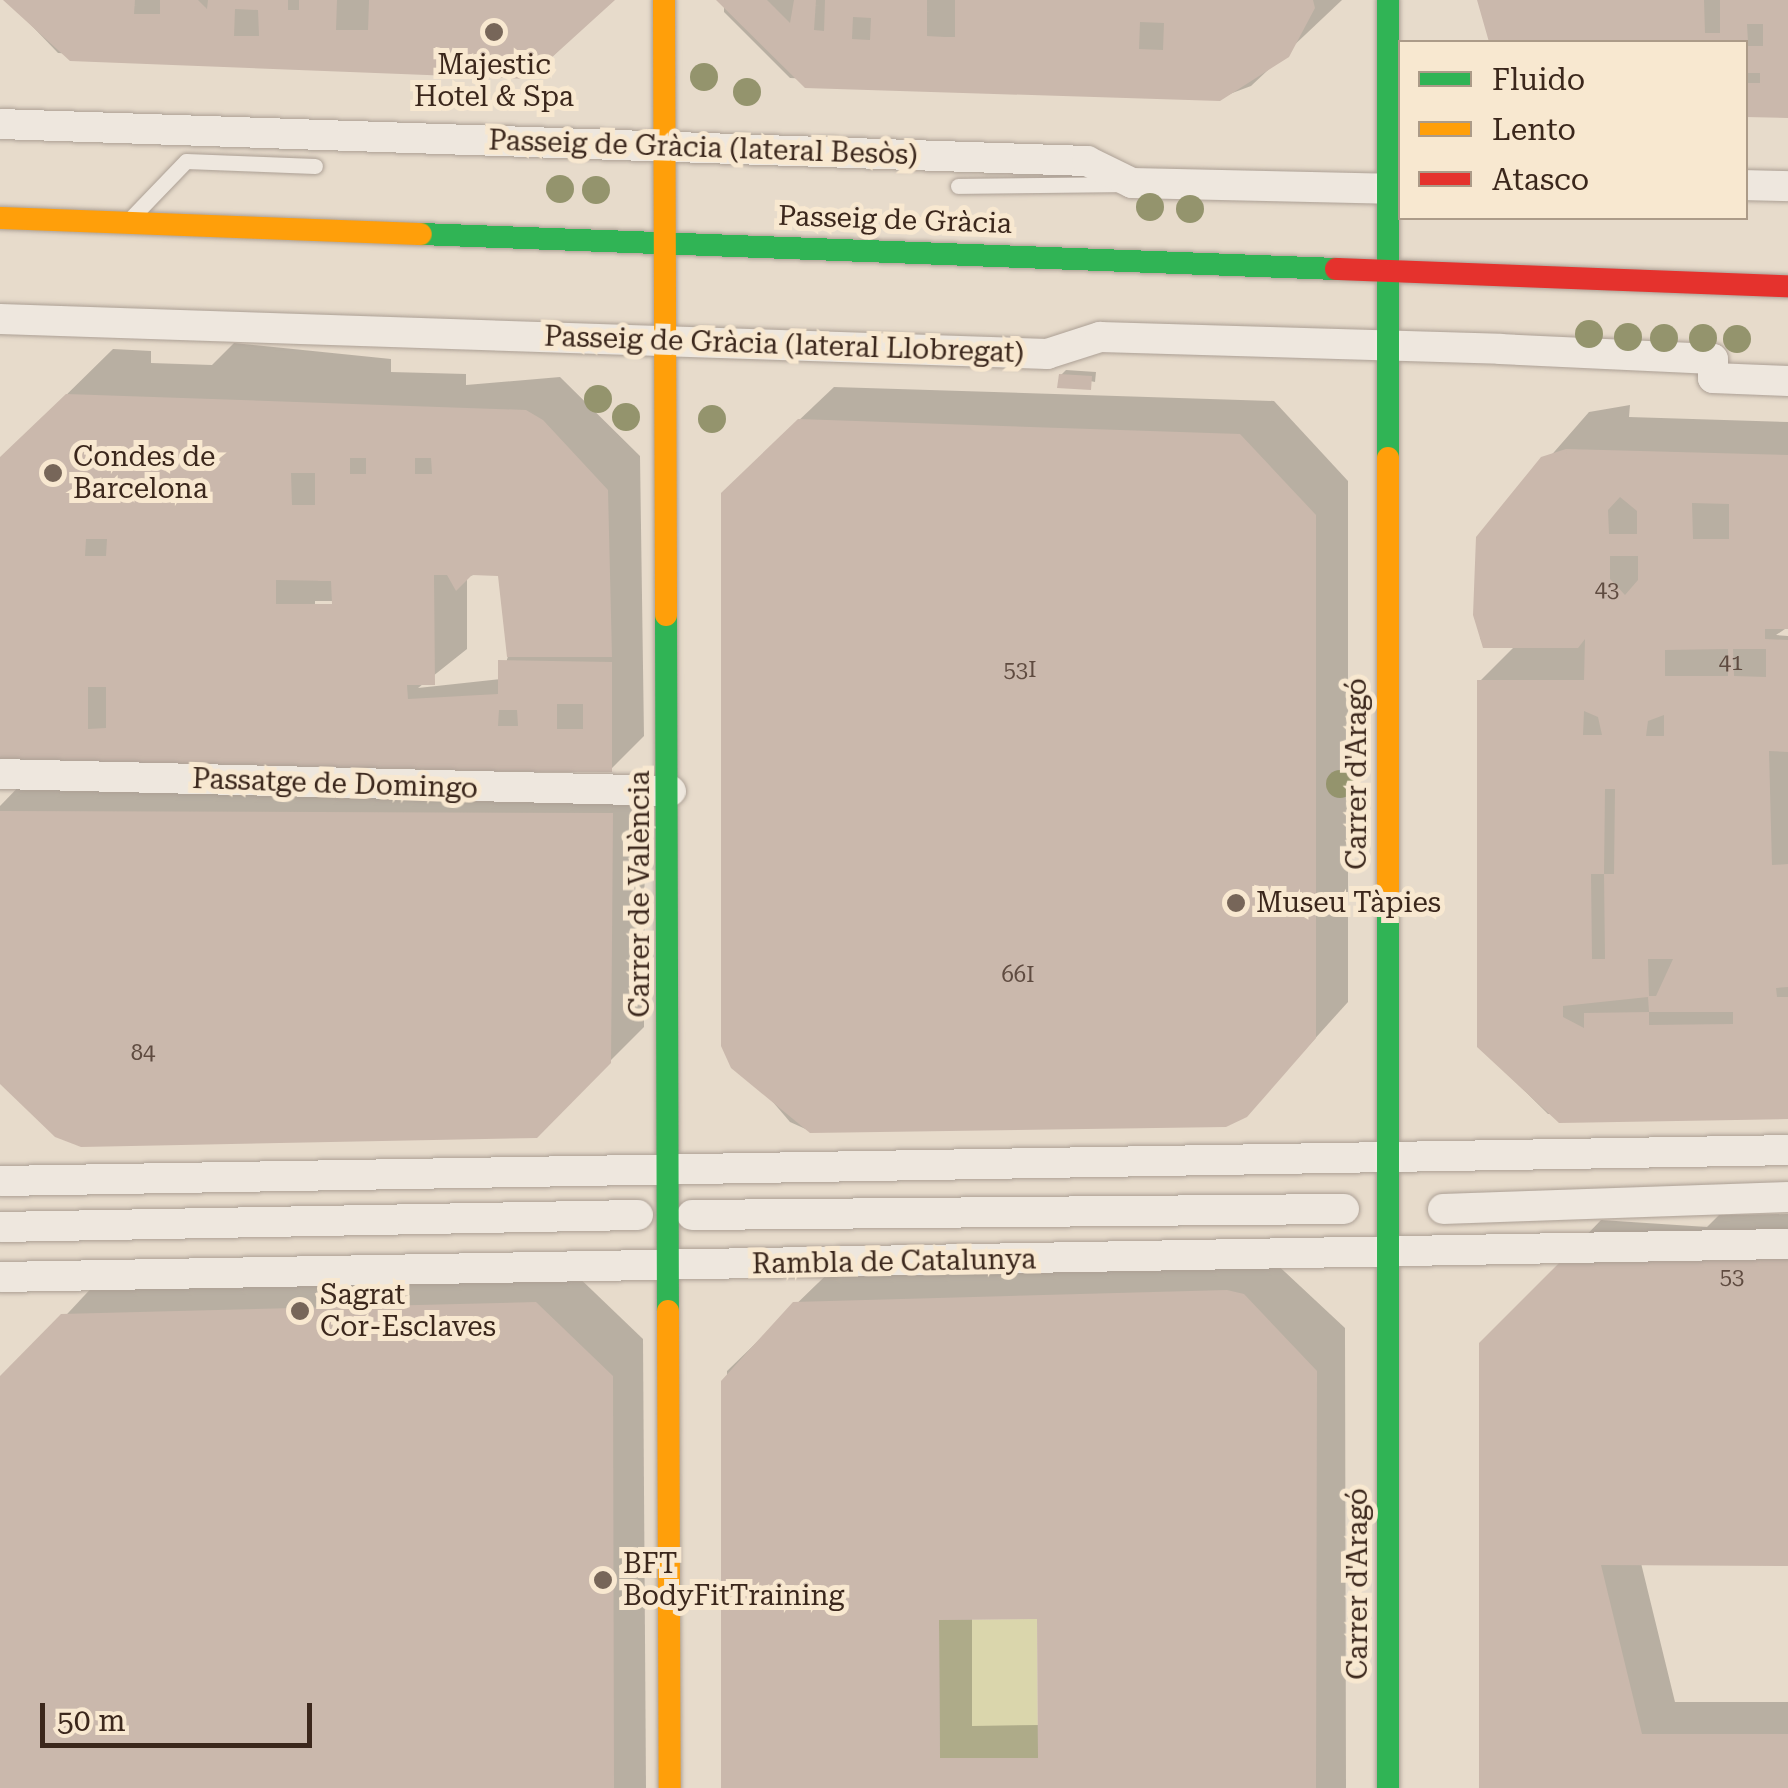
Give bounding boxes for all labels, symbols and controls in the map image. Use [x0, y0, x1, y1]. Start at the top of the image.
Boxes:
marker: Majestic Hotel & Spa [483, 21, 505, 43]
legend [1398, 40, 1748, 220]
place label: Majestic Hotel & Spa [414, 48, 574, 114]
text: Fluido [1492, 62, 1585, 97]
text: Lento [1492, 112, 1576, 147]
street label: Passeig de Gràcia (lateral Besòs) [488, 124, 918, 172]
text: Atasco [1492, 162, 1589, 197]
street label: Passeig de Gràcia [777, 199, 1013, 241]
street label: Passeig de Gràcia (lateral Llobregat) [543, 320, 1025, 370]
place label: Condes de Barcelona [73, 440, 215, 506]
marker: Condes de Barcelona [42, 462, 64, 484]
house number: 43 [1595, 577, 1619, 603]
house number: 41 [1719, 650, 1743, 676]
house number: 53I [1004, 657, 1036, 683]
street label: Carrer d'Aragó [1340, 678, 1374, 870]
street label: Passatge de Domingo [192, 762, 478, 806]
street label: Carrer de València [623, 770, 657, 1018]
place label: Museu Tàpies [1256, 886, 1441, 920]
marker: Museu Tàpies [1225, 892, 1247, 914]
house number: 66I [1002, 962, 1034, 988]
house number: 84 [131, 1040, 155, 1066]
street label: Rambla de Catalunya [752, 1243, 1036, 1281]
house number: 53 [1720, 1264, 1744, 1290]
place label: Sagrat Cor-Esclaves [320, 1278, 496, 1344]
marker: Sagrat Cor-Esclaves [289, 1300, 311, 1322]
street label: Carrer d'Aragó [1341, 1488, 1375, 1680]
place label: BFT BodyFitTraining [623, 1547, 844, 1613]
marker: BFT BodyFitTraining [592, 1569, 614, 1591]
scale bar [45, 1683, 318, 1745]
text: 50 m [57, 1703, 126, 1738]

